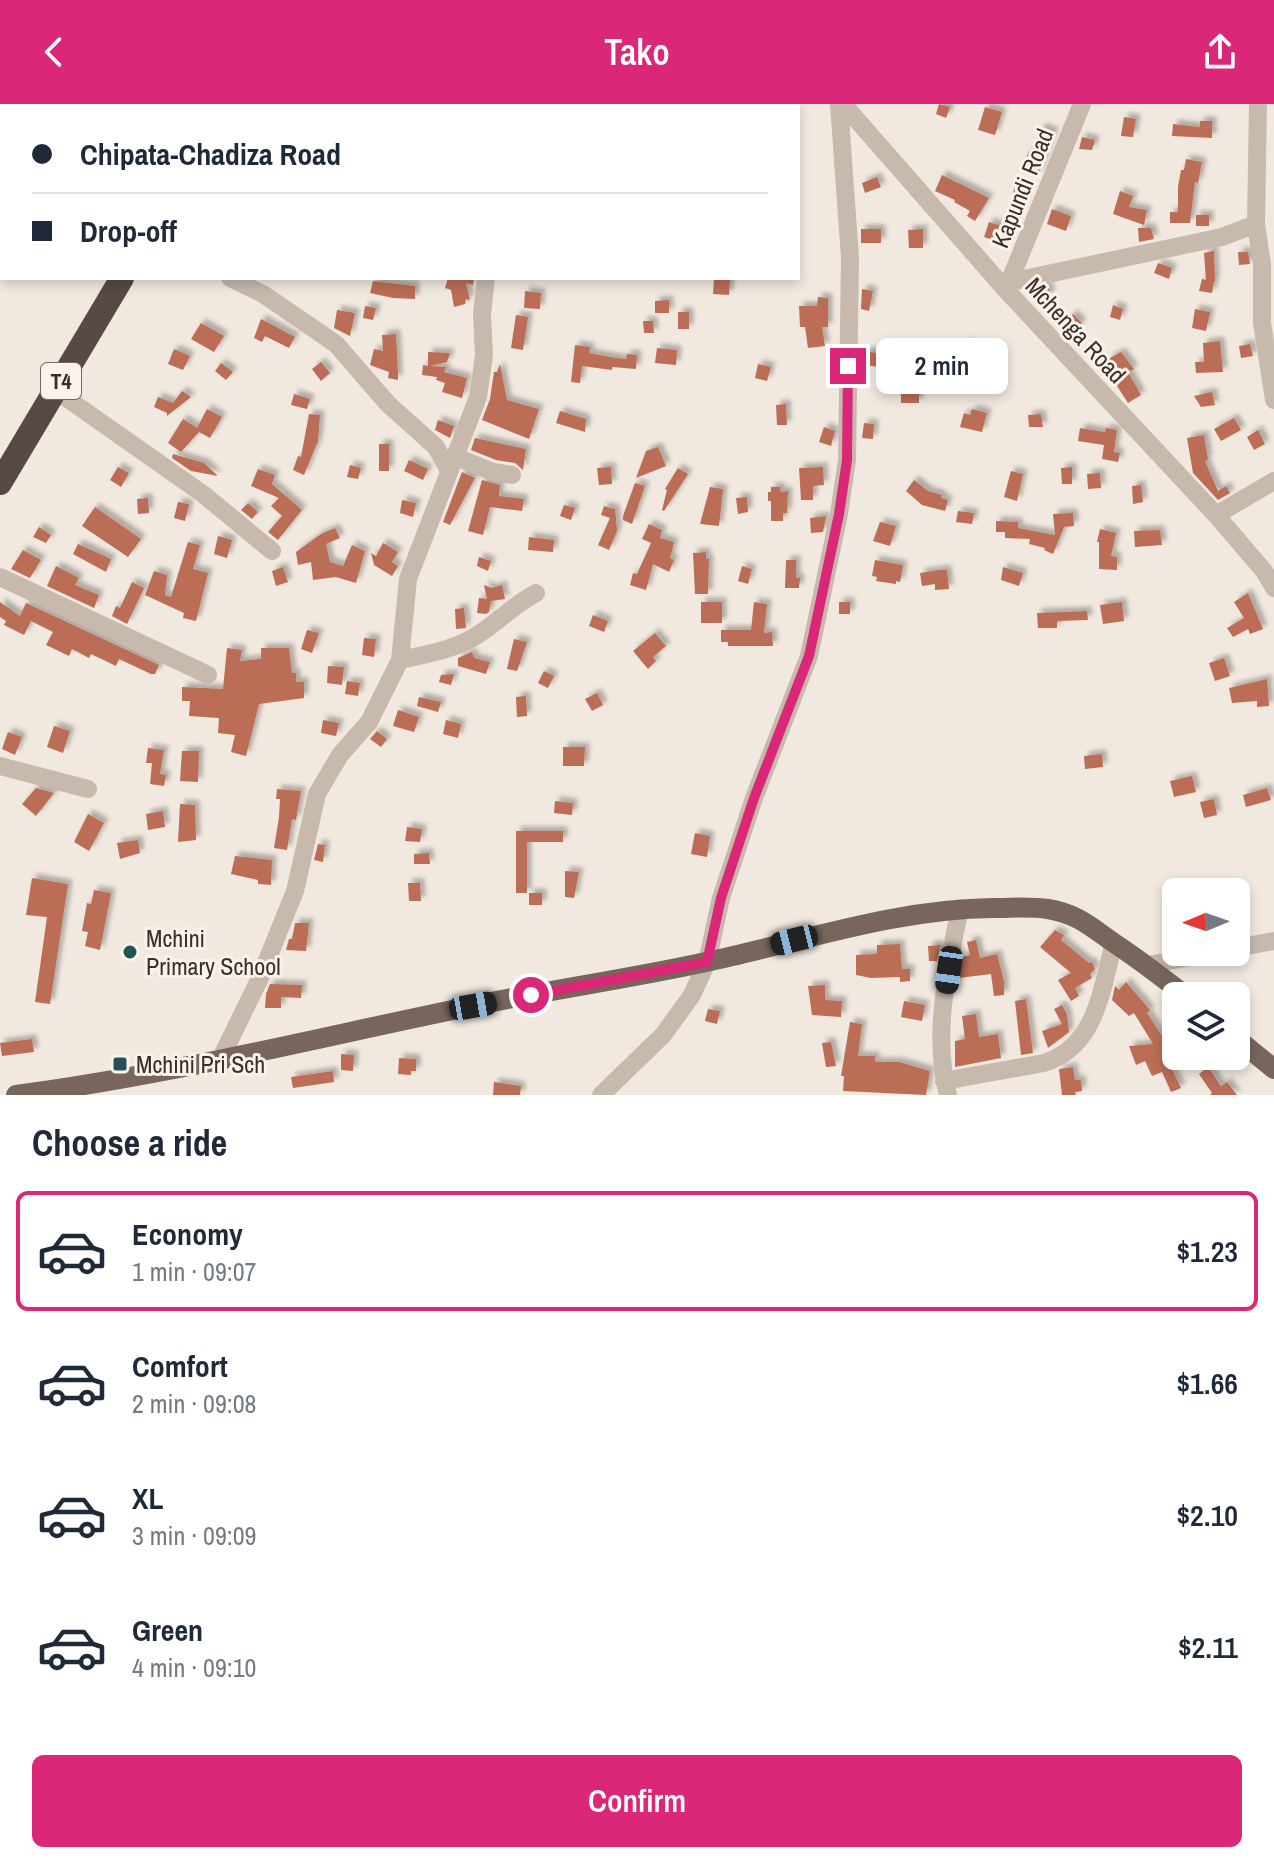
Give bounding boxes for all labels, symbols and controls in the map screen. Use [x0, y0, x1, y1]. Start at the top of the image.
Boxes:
text: Tako [604, 28, 670, 76]
icon: back [32, 30, 76, 74]
icon: share [1198, 30, 1242, 74]
street label: Kapundi Road [984, 124, 1060, 252]
text: Chipata-Chadiza Road [80, 134, 341, 174]
text: Drop-off [80, 211, 177, 251]
street label: Mchenga Road [1019, 270, 1133, 390]
callout: 2 min [876, 338, 1008, 394]
route end [830, 348, 866, 384]
text: 2 min [915, 348, 969, 383]
road number: T4 [41, 363, 81, 399]
north arrow [1162, 878, 1250, 966]
map controls [1162, 878, 1250, 1070]
place label: Mchini Primary School [146, 922, 281, 982]
car [768, 923, 820, 957]
marker: Mchini Primary School [121, 943, 139, 961]
car [934, 945, 964, 995]
route start [513, 977, 549, 1013]
button: layers [1162, 982, 1250, 1070]
car [447, 990, 499, 1022]
place label: Mchini Pri Sch [136, 1048, 265, 1080]
marker: Mchini Pri Sch [111, 1055, 129, 1073]
text: Choose a ride [32, 1119, 227, 1167]
text: Economy [132, 1214, 243, 1254]
icon: car [36, 1215, 108, 1287]
text: $1.23 [1176, 1231, 1238, 1271]
text: 1 min · 09:07 [132, 1254, 256, 1289]
text: Comfort [132, 1346, 228, 1386]
icon: car [36, 1347, 108, 1419]
text: $1.66 [1176, 1363, 1238, 1403]
text: 2 min · 09:08 [132, 1386, 256, 1421]
text: XL [132, 1478, 163, 1518]
icon: car [36, 1479, 108, 1551]
text: $2.10 [1176, 1495, 1238, 1535]
text: 3 min · 09:09 [132, 1518, 256, 1553]
text: Green [132, 1610, 203, 1650]
icon: car [36, 1611, 108, 1683]
text: $2.11 [1178, 1627, 1238, 1667]
text: 4 min · 09:10 [132, 1650, 256, 1685]
button: Confirm [32, 1755, 1242, 1847]

